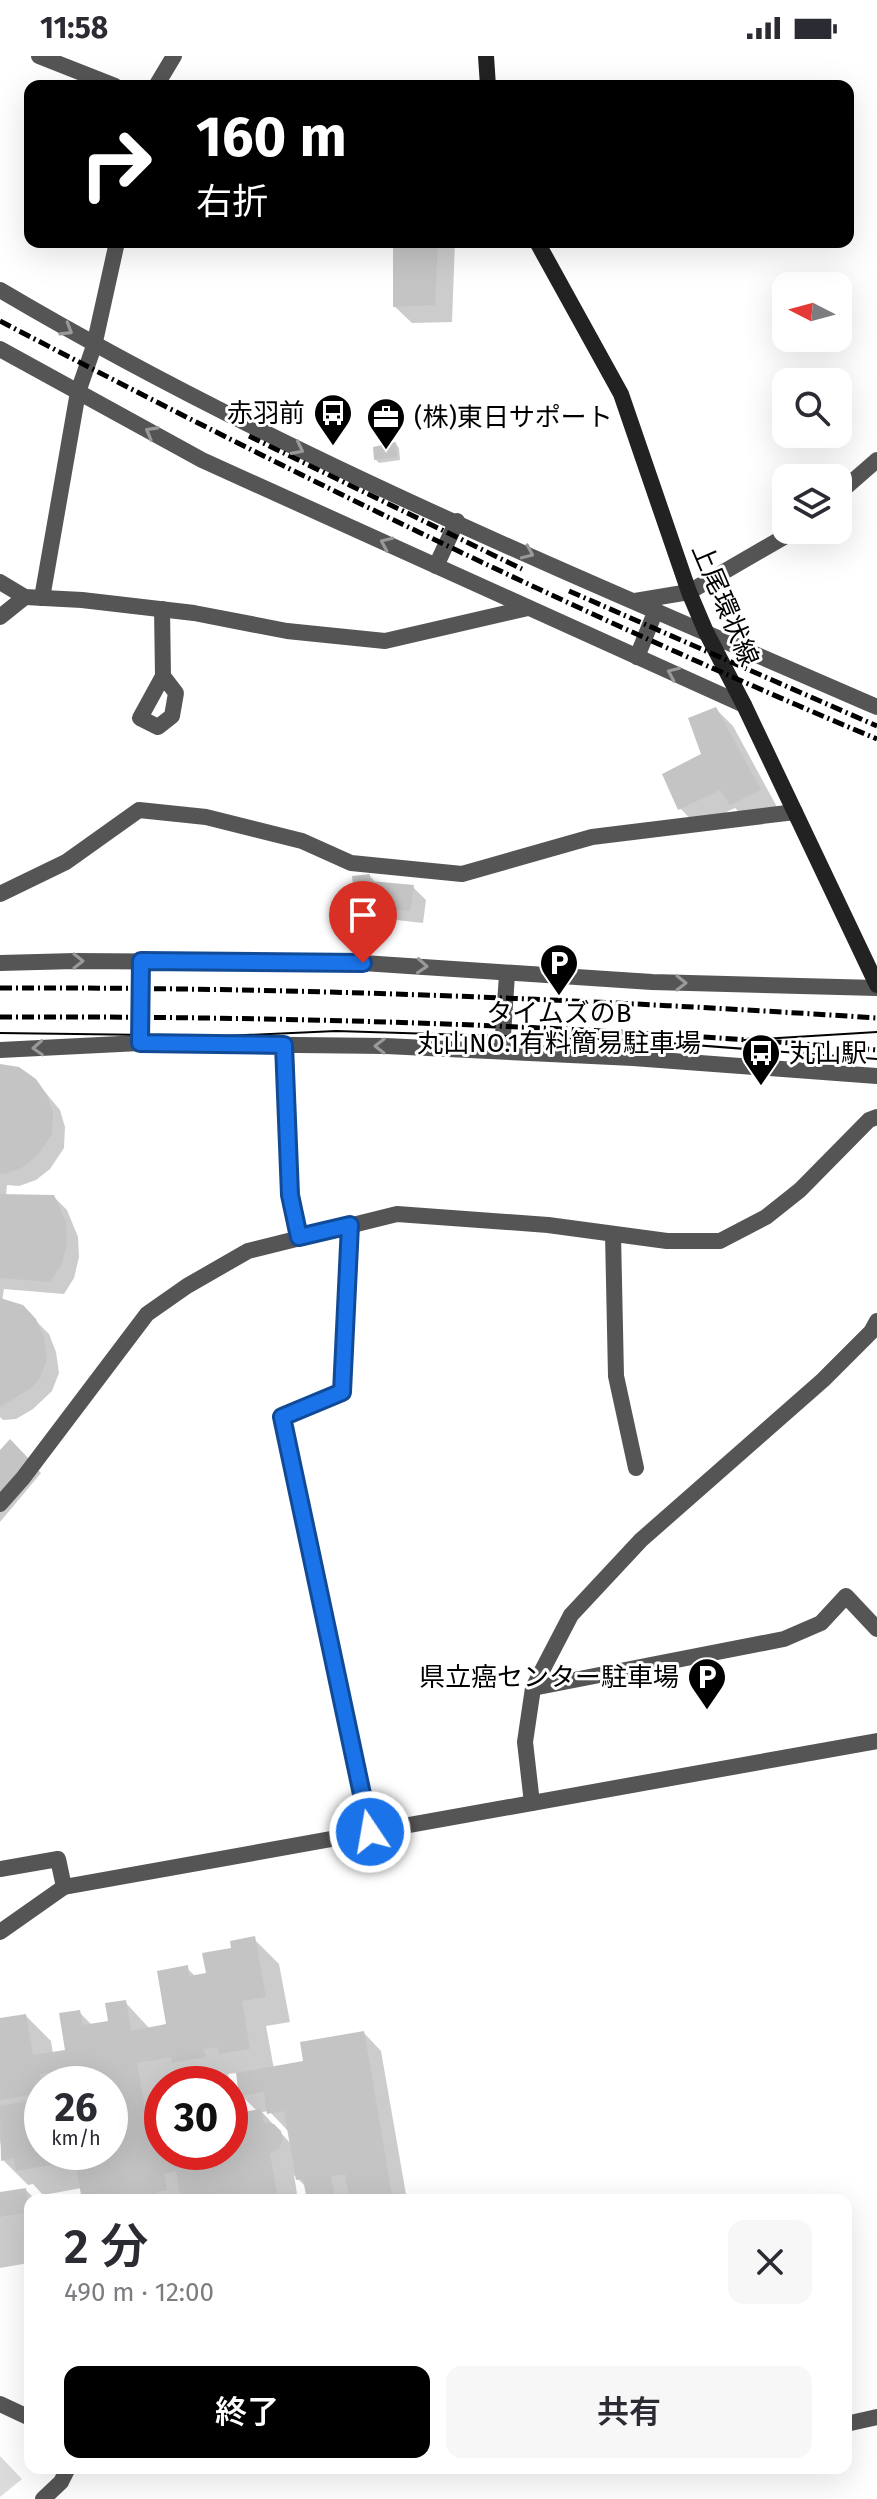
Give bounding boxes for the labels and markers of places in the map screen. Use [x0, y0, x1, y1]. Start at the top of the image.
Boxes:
bus stop icon: 赤羽前 [312, 392, 354, 447]
office icon: (株)東日サポート [365, 396, 407, 451]
place label: 赤羽前 [227, 398, 305, 429]
place label: (株)東日サポート [414, 402, 613, 433]
pin [329, 881, 397, 963]
parking icon: タイムズのB 丸山NO.1有料簡易駐車場 [538, 942, 580, 997]
place label: タイムズのB 丸山NO.1有料簡易駐車場 [417, 998, 701, 1059]
bus stop icon: 丸山駅 [740, 1032, 782, 1087]
place label: 丸山駅 [789, 1038, 867, 1069]
parking icon: 県立癌センター駐車場 [686, 1656, 728, 1711]
place label: 県立癌センター駐車場 [419, 1662, 679, 1693]

